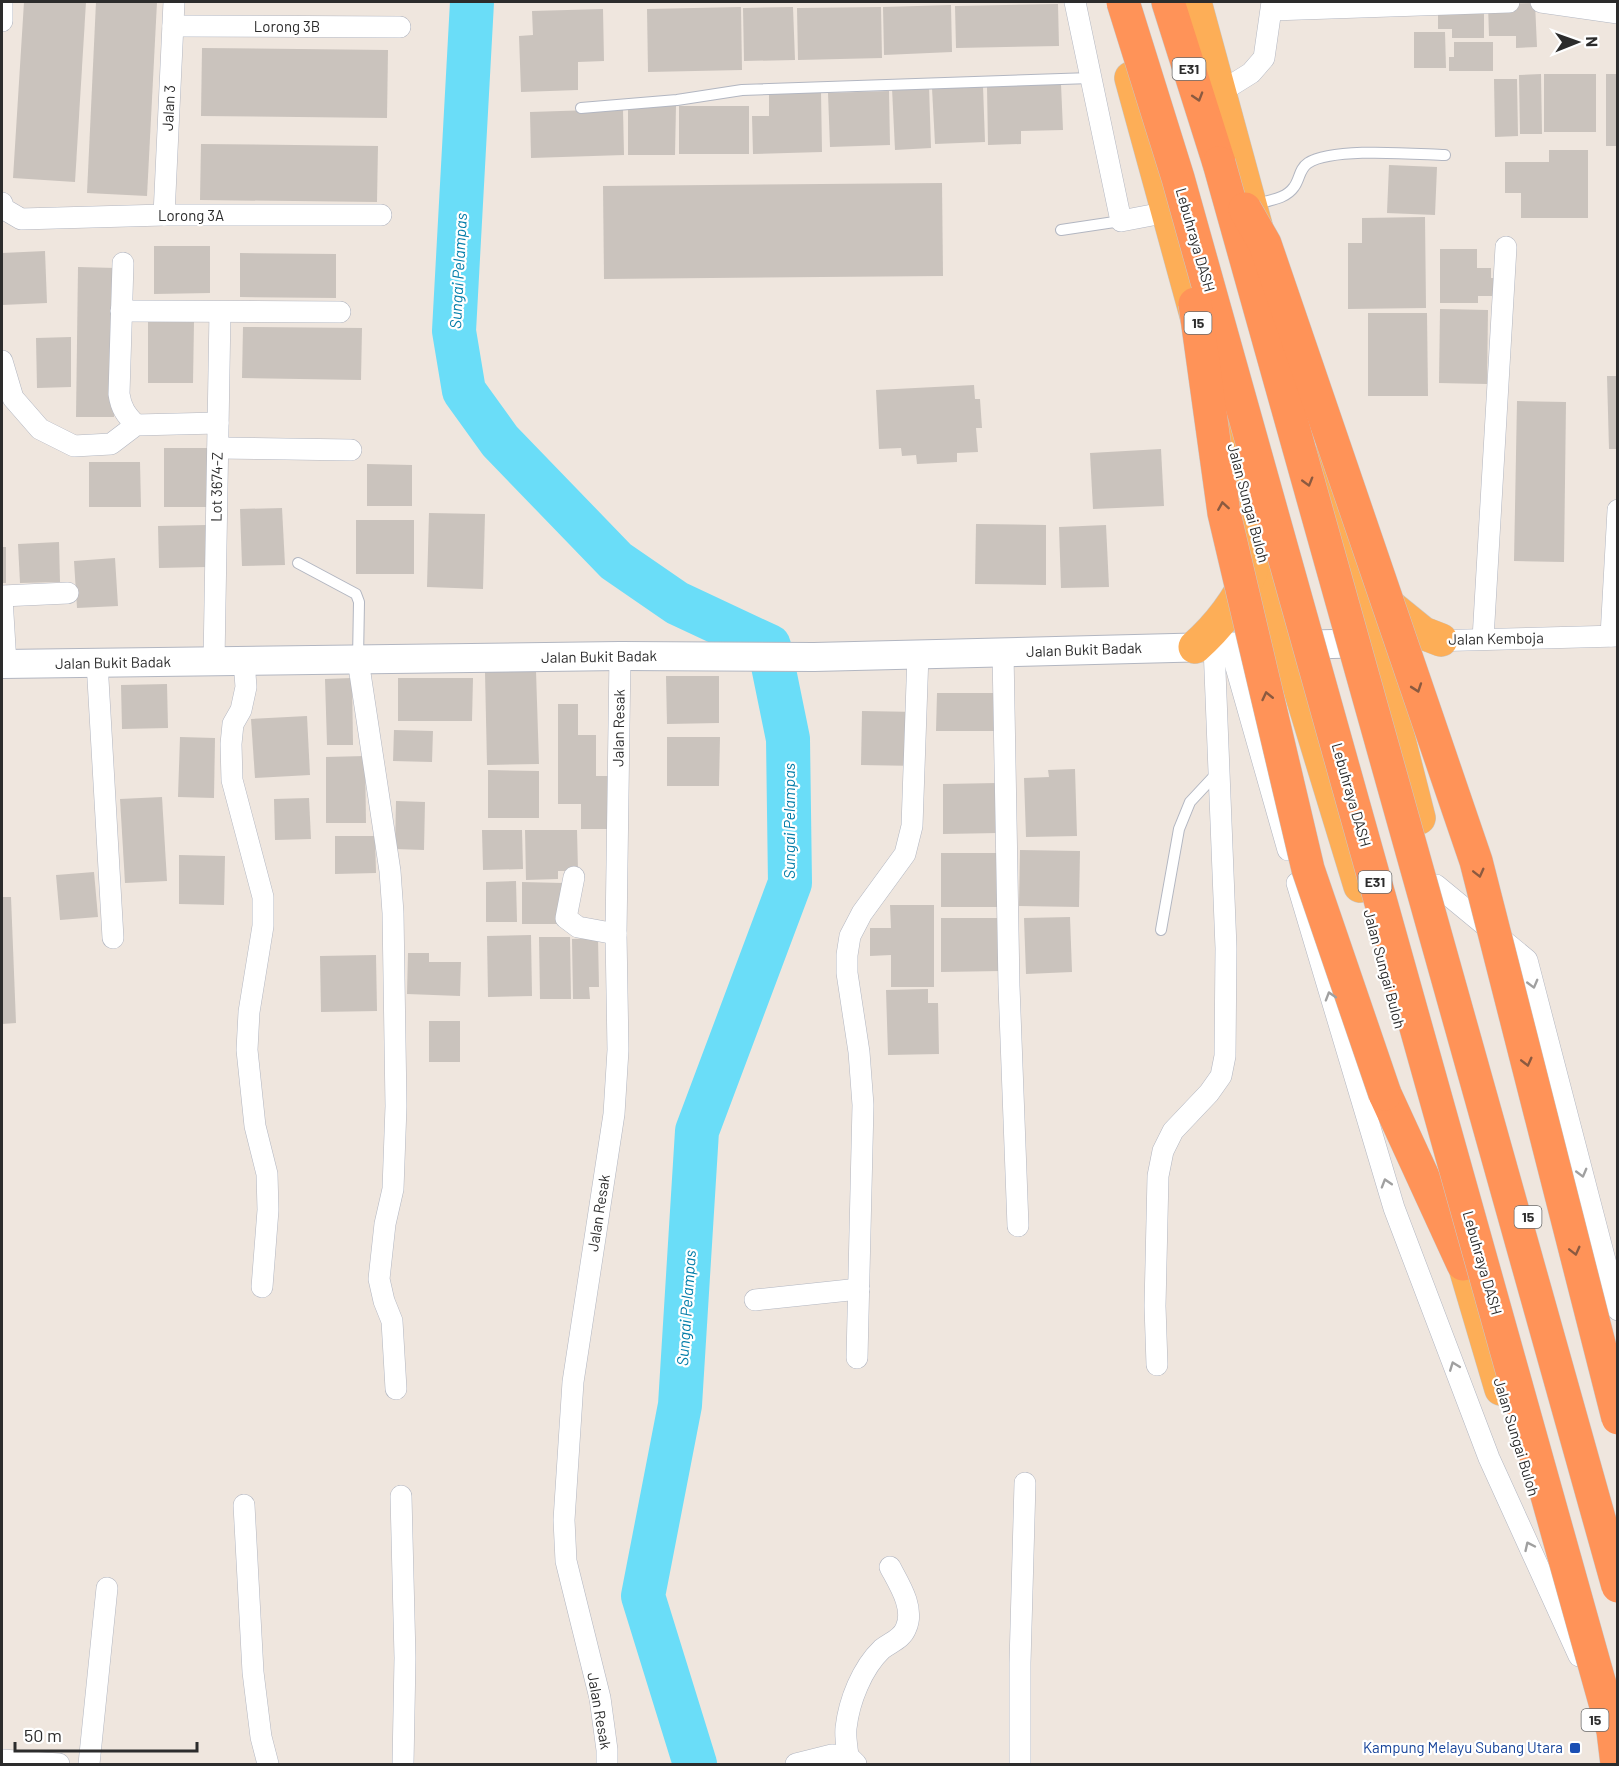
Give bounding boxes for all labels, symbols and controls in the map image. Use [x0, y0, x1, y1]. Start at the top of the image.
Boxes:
north arrow [1547, 12, 1607, 72]
street label: Lorong 3B [254, 17, 320, 35]
text: N [1583, 36, 1602, 47]
road number: E31 [1172, 58, 1206, 80]
street label: Jalan 3 [158, 84, 178, 132]
one-way arrow [1191, 91, 1203, 102]
street label: Lebuhraya DASH [1173, 186, 1219, 294]
street label: Lorong 3A [158, 206, 224, 224]
water label: Sungai Pelampas [445, 212, 470, 329]
road number: 15 [1184, 312, 1212, 334]
street label: Jalan Sungai Buloh [1224, 441, 1274, 564]
street label: Lot 3674-Z [206, 452, 226, 522]
one-way arrow [1301, 477, 1313, 487]
one-way arrow [1218, 501, 1230, 511]
street label: Jalan Kemboja [1448, 628, 1544, 648]
street label: Jalan Bukit Badak [1026, 638, 1143, 660]
street label: Jalan Bukit Badak [541, 646, 658, 666]
street label: Jalan Bukit Badak [55, 652, 172, 672]
one-way arrow [1410, 682, 1422, 693]
street label: Jalan Resak [608, 688, 628, 767]
one-way arrow [1262, 691, 1275, 701]
street label: Lebuhraya DASH [1329, 741, 1375, 849]
water label: Sungai Pelampas [779, 762, 798, 879]
one-way arrow [1472, 868, 1485, 878]
road number: E31 [1358, 871, 1392, 893]
street label: Jalan Sungai Buloh [1360, 907, 1410, 1030]
one-way arrow [1526, 978, 1538, 989]
one-way arrow [1325, 991, 1337, 1002]
one-way arrow [1520, 1057, 1533, 1067]
one-way arrow [1575, 1167, 1587, 1177]
street label: Jalan Resak [583, 1172, 613, 1253]
one-way arrow [1381, 1178, 1393, 1189]
road number: 15 [1514, 1206, 1541, 1228]
street label: Lebuhraya DASH [1460, 1209, 1506, 1317]
one-way arrow [1568, 1246, 1581, 1256]
water label: Sungai Pelampas [672, 1249, 699, 1367]
one-way arrow [1448, 1361, 1461, 1372]
street label: Jalan Sungai Buloh [1490, 1375, 1544, 1498]
one-way arrow [1524, 1541, 1536, 1552]
street label: Jalan Resak [584, 1671, 616, 1751]
road number: 15 [1582, 1709, 1608, 1731]
scale bar [15, 1715, 196, 1753]
text: 50 m [24, 1724, 62, 1746]
place label: Kampung Melayu Subang Utara [1363, 1738, 1563, 1756]
marker: Kampung Melayu Subang Utara [1568, 1741, 1582, 1755]

